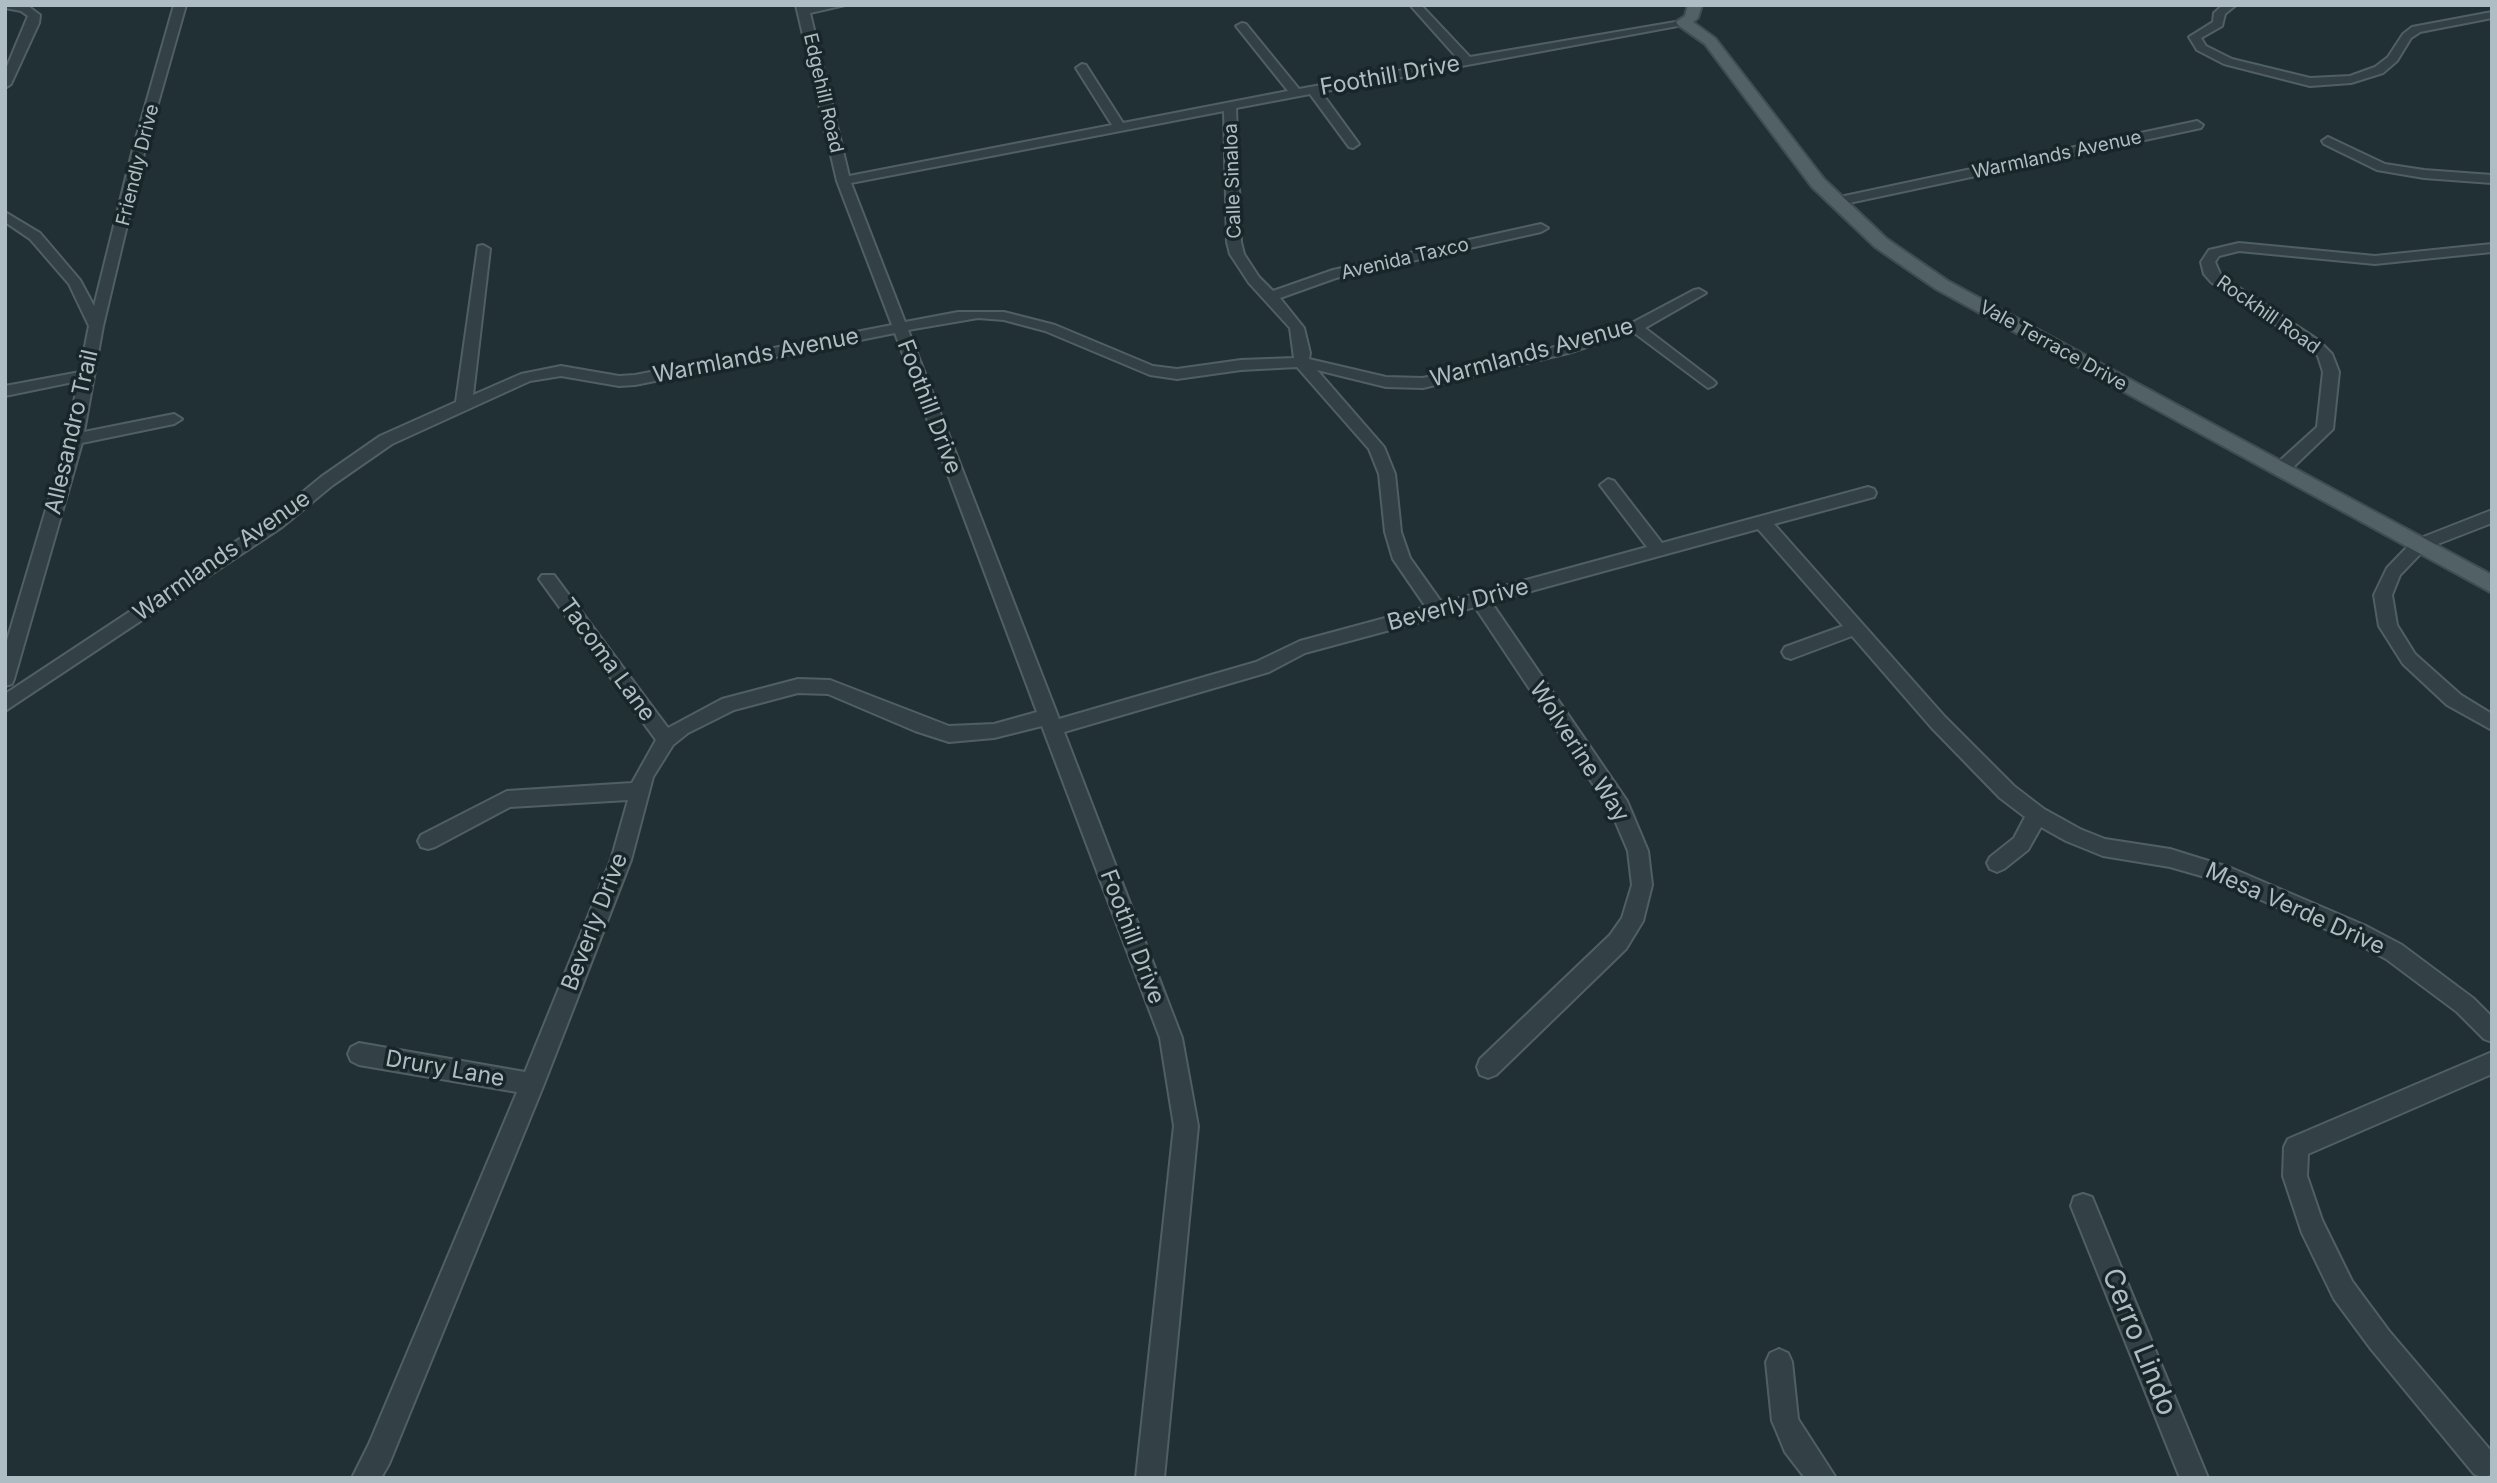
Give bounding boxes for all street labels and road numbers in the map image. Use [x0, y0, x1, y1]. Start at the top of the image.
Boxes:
street label: Edgehill Road [798, 31, 848, 155]
street label: Foothill Drive [1318, 50, 1462, 102]
street label: Friendly Drive [112, 102, 164, 228]
street label: Calle Sinaloa [1220, 123, 1246, 239]
street label: Warmlands Avenue [1970, 126, 2144, 184]
street label: Avenida Taxco [1339, 233, 1471, 285]
street label: Rockhill Road [2212, 271, 2324, 359]
street label: Vale Terrace Drive [1975, 296, 2131, 396]
street label: Warmlands Avenue [1427, 313, 1637, 393]
street label: Warmlands Avenue [651, 323, 861, 389]
street label: Foothill Drive [891, 336, 967, 478]
street label: Allesandro Trail [40, 347, 104, 517]
street label: Warmlands Avenue [128, 485, 316, 627]
street label: Beverly Drive [1384, 573, 1532, 637]
street label: Tacoma Lane [553, 593, 661, 727]
street label: Wolverine Way [1523, 677, 1635, 827]
street label: Beverly Drive [556, 849, 634, 995]
street label: Mesa Verde Drive [2201, 857, 2389, 961]
street label: Foothill Drive [1094, 866, 1170, 1008]
street label: Drury Lane [383, 1045, 507, 1093]
street label: Cerro Lindo [2094, 1264, 2184, 1420]

